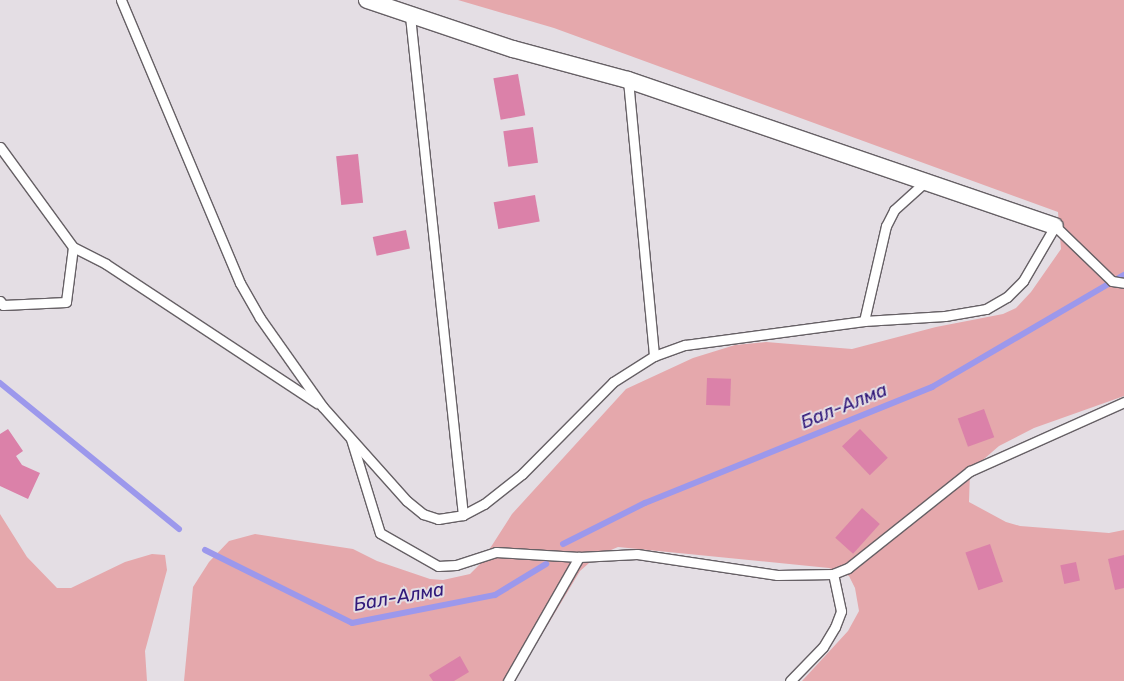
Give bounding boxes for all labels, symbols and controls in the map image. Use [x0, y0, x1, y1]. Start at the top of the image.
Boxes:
water label: Бал-Алма [797, 378, 891, 434]
water label: Бал-Алма [352, 578, 446, 616]

